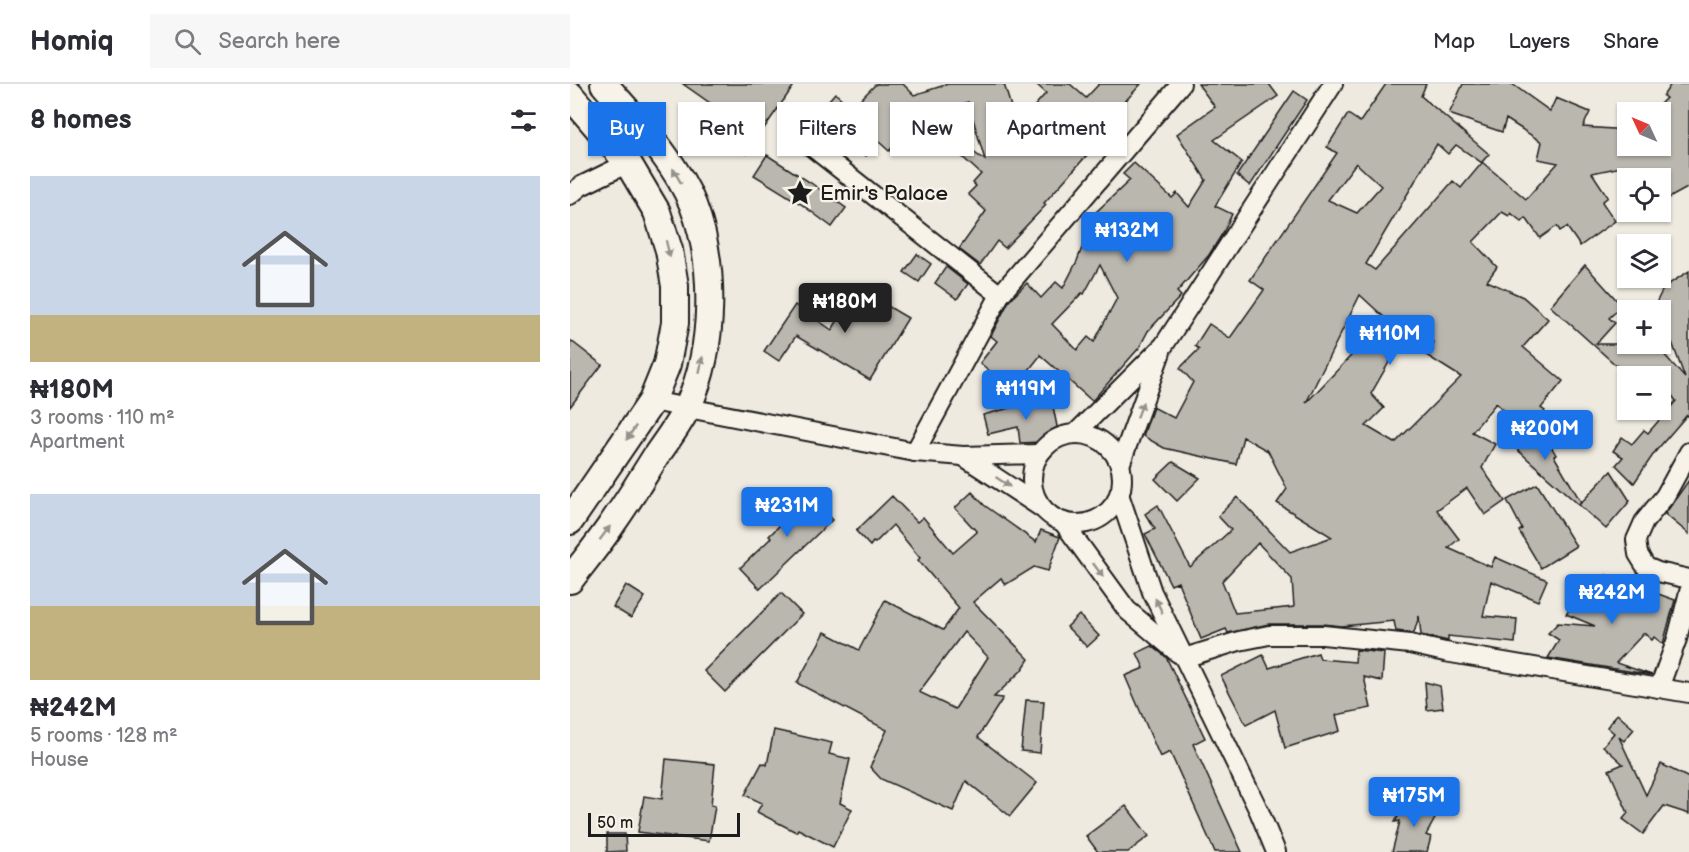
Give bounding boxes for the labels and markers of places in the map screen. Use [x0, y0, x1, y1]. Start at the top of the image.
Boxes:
place icon: Emir's Palace [785, 178, 815, 208]
place label: Emir's Palace [820, 181, 948, 206]
pin: ₦132M [1085, 212, 1169, 263]
pin: ₦180M [803, 283, 887, 334]
pin: ₦110M [1348, 315, 1432, 366]
pin: ₦119M [984, 370, 1068, 421]
pin: ₦200M [1503, 410, 1587, 461]
pin: ₦231M [745, 487, 829, 538]
pin: ₦242M [1570, 574, 1654, 625]
pin: ₦175M [1372, 777, 1456, 828]

